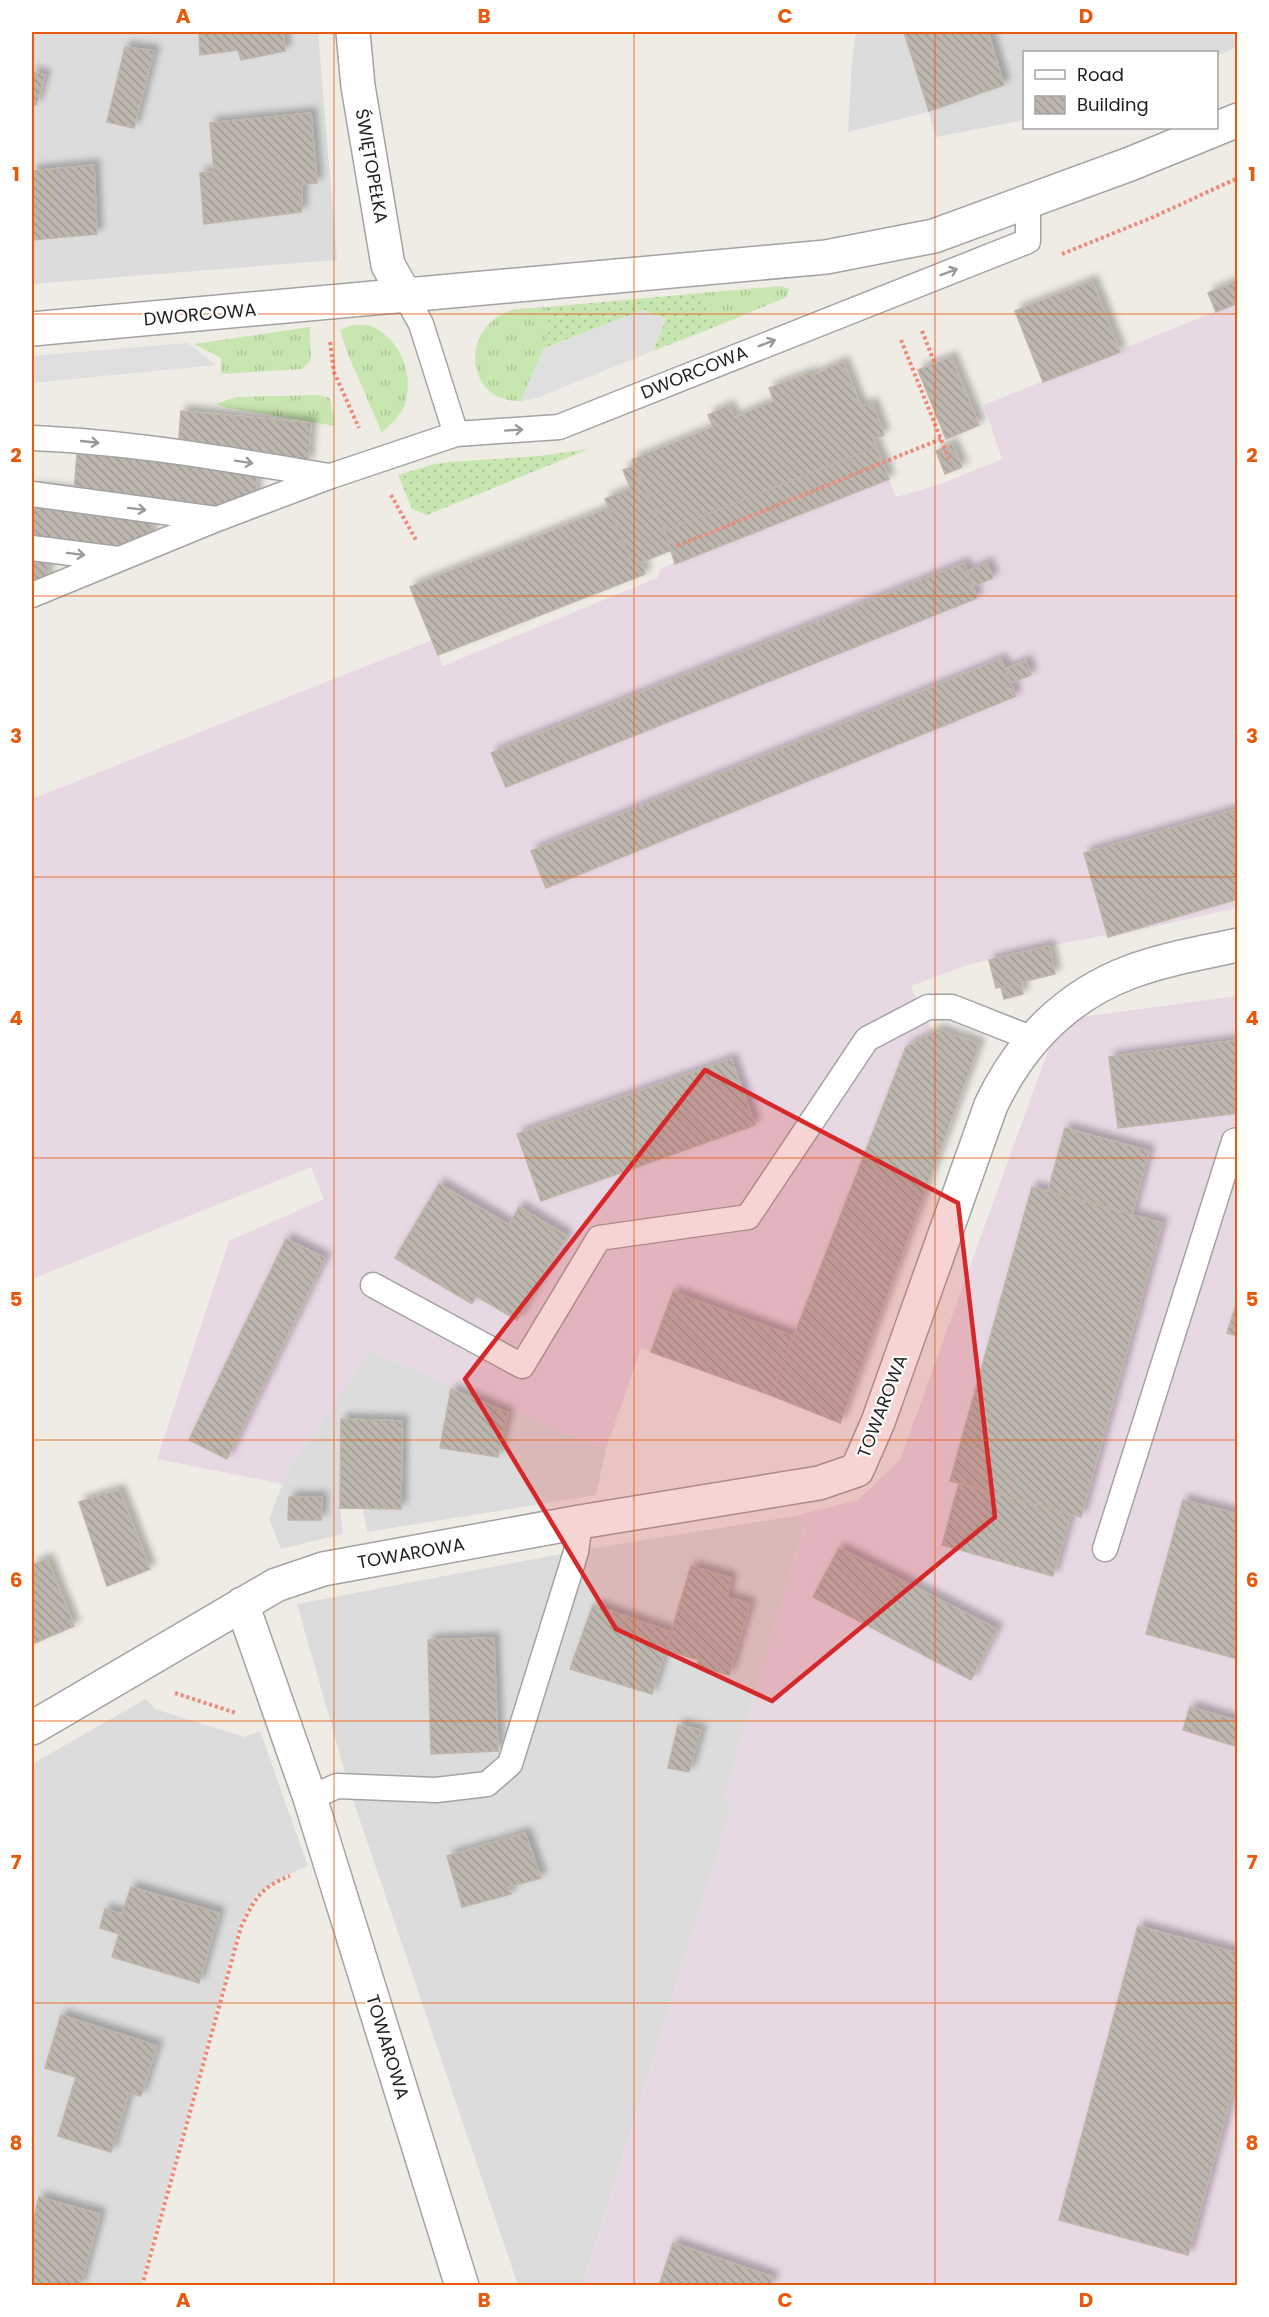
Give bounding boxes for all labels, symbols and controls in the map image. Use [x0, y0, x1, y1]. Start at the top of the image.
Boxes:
text: A [176, 2, 191, 30]
text: B [477, 2, 491, 30]
text: C [777, 2, 793, 30]
text: D [1079, 2, 1093, 30]
legend [1023, 51, 1218, 129]
text: Road [1077, 62, 1124, 87]
text: Building [1077, 92, 1149, 117]
street label: ŚWIĘTOPEŁKA [350, 107, 394, 225]
text: 1 [12, 160, 20, 188]
text: 1 [1248, 160, 1256, 188]
one-way arrow [939, 265, 957, 276]
street label: DWORCOWA [143, 297, 257, 331]
one-way arrow [757, 337, 776, 348]
street label: DWORCOWA [637, 339, 751, 405]
one-way arrow [504, 424, 524, 435]
one-way arrow [79, 437, 99, 448]
text: 2 [10, 441, 22, 469]
text: 2 [1246, 441, 1258, 469]
one-way arrow [234, 457, 254, 468]
one-way arrow [127, 504, 147, 515]
one-way arrow [66, 548, 86, 559]
text: 3 [10, 722, 22, 750]
text: 3 [1246, 722, 1258, 750]
text: 4 [9, 1004, 23, 1032]
text: 4 [1245, 1004, 1259, 1032]
text: 5 [10, 1285, 23, 1313]
text: 5 [1246, 1285, 1259, 1313]
street label: TOWAROWA [851, 1351, 913, 1461]
street label: TOWAROWA [355, 1531, 467, 1575]
text: 6 [10, 1566, 22, 1594]
text: 6 [1246, 1566, 1258, 1594]
text: 7 [11, 1848, 22, 1876]
text: 7 [1247, 1848, 1258, 1876]
street label: TOWAROWA [360, 1992, 416, 2102]
text: 8 [10, 2129, 22, 2157]
text: 8 [1246, 2129, 1258, 2157]
text: A [176, 2286, 191, 2314]
text: B [477, 2286, 491, 2314]
text: C [777, 2286, 793, 2314]
text: D [1079, 2286, 1093, 2314]

